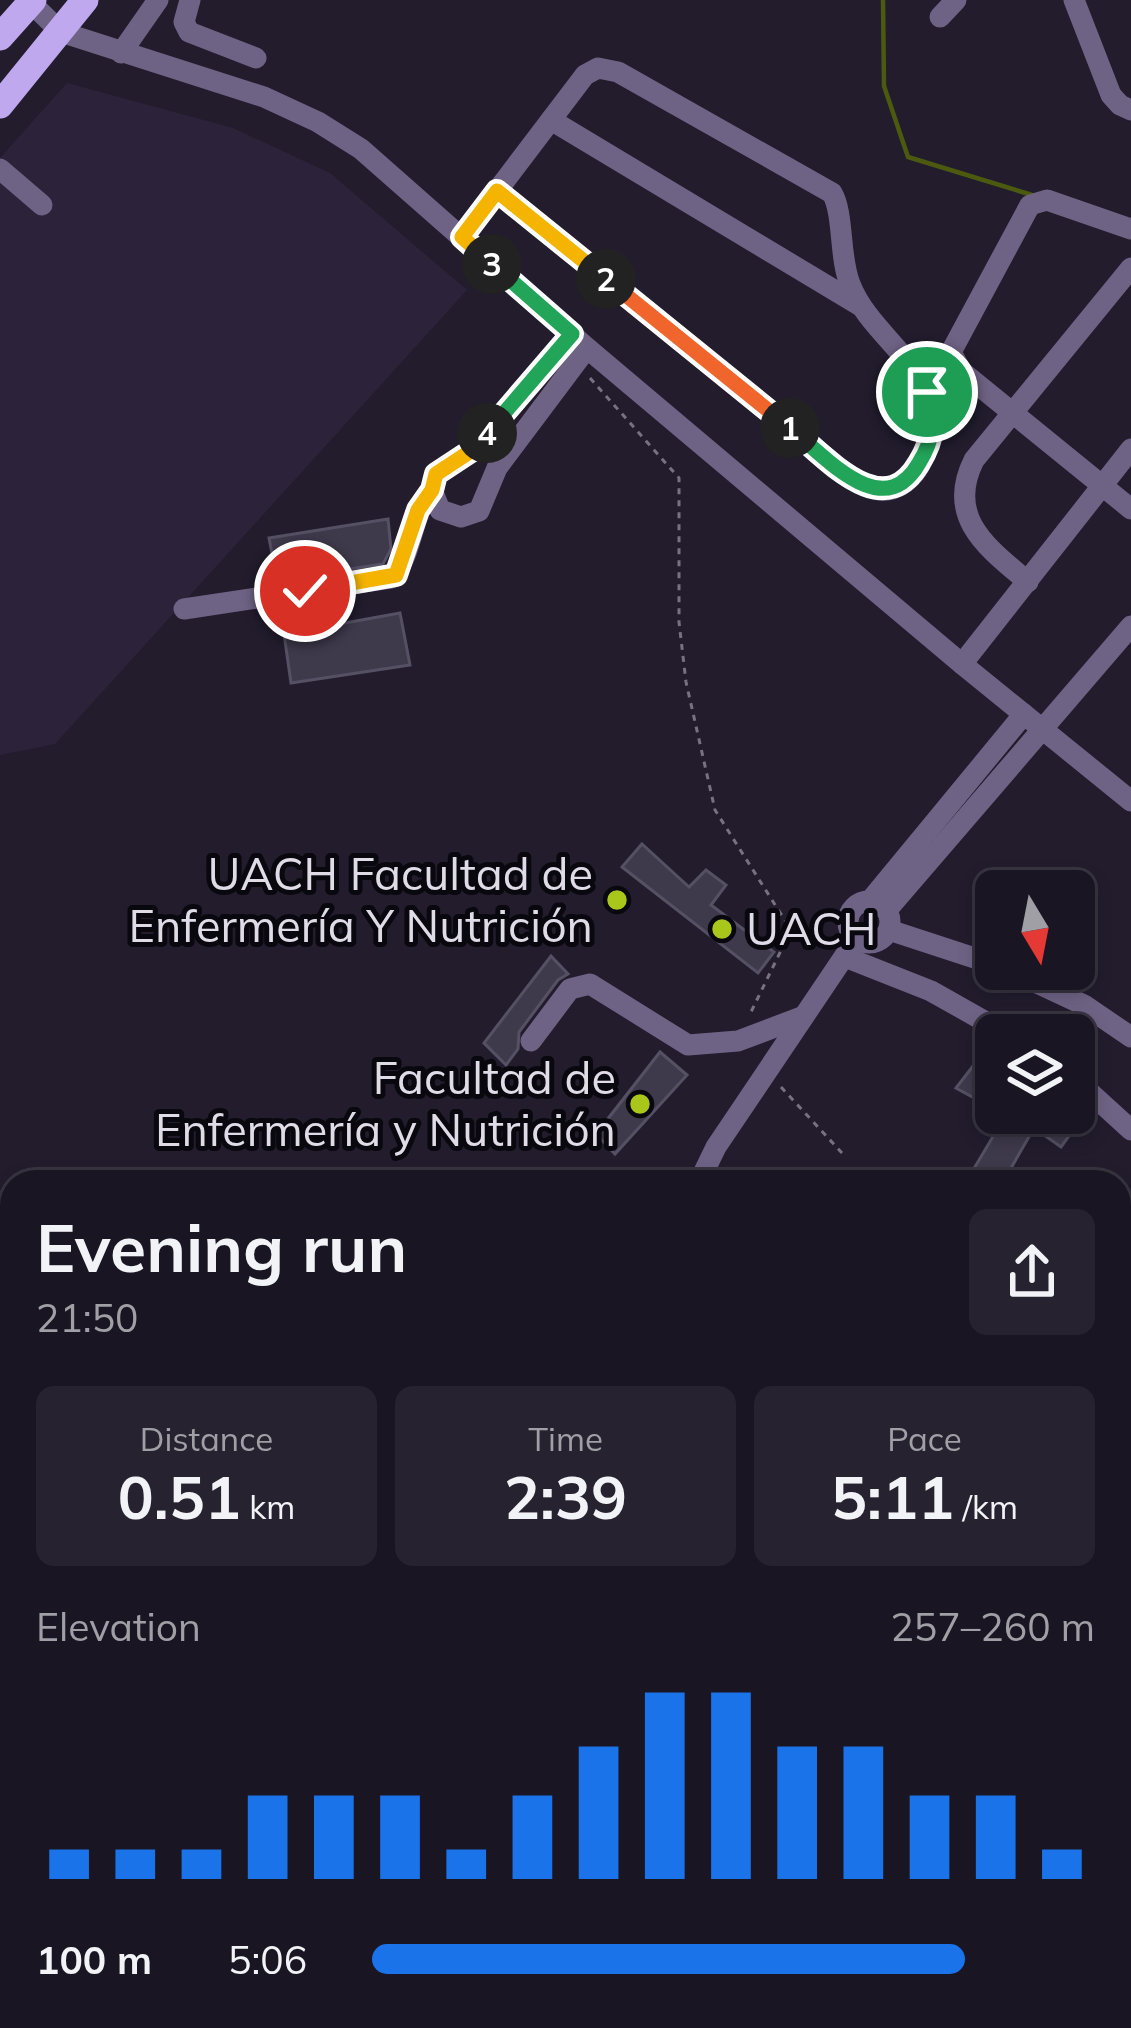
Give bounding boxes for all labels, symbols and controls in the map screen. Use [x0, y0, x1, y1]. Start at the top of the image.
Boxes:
pin: 3 [462, 234, 522, 294]
text: 3 [482, 243, 502, 284]
pin: 2 [576, 249, 636, 309]
text: 2 [596, 258, 616, 299]
pin [876, 341, 978, 443]
icon: arrive [894, 359, 960, 425]
pin: 1 [760, 398, 820, 458]
pin: 4 [457, 403, 517, 463]
text: 1 [780, 407, 800, 448]
text: 4 [477, 412, 497, 453]
pin [254, 540, 356, 642]
icon: check [272, 558, 338, 624]
place label: UACH Facultad de Enfermería Y Nutrición [129, 845, 593, 953]
north arrow [975, 870, 1095, 990]
map controls [975, 870, 1095, 1134]
marker: UACH Facultad de Enfermería Y Nutrición [604, 887, 630, 913]
place label: UACH [746, 900, 876, 956]
marker: UACH [709, 916, 735, 942]
button: layers [975, 1014, 1095, 1134]
place label: Facultad de Enfermería y Nutrición [155, 1049, 616, 1157]
marker: Facultad de Enfermería y Nutrición [627, 1091, 653, 1117]
text: Evening run [36, 1206, 407, 1289]
button: share [969, 1209, 1095, 1335]
text: 21:50 [36, 1293, 139, 1342]
text: Distance [140, 1418, 273, 1459]
text: Time [528, 1418, 603, 1459]
text: Pace [887, 1418, 962, 1459]
text: 0.51 [118, 1459, 241, 1534]
text: 2:39 [504, 1459, 627, 1534]
text: 5:11 [831, 1459, 954, 1534]
text: km [241, 1486, 295, 1527]
text: /km [954, 1486, 1018, 1527]
text: Elevation [36, 1602, 201, 1651]
text: 257–260 m [890, 1602, 1095, 1651]
text: 100 m [36, 1935, 152, 1984]
text: 5:06 [228, 1935, 307, 1984]

